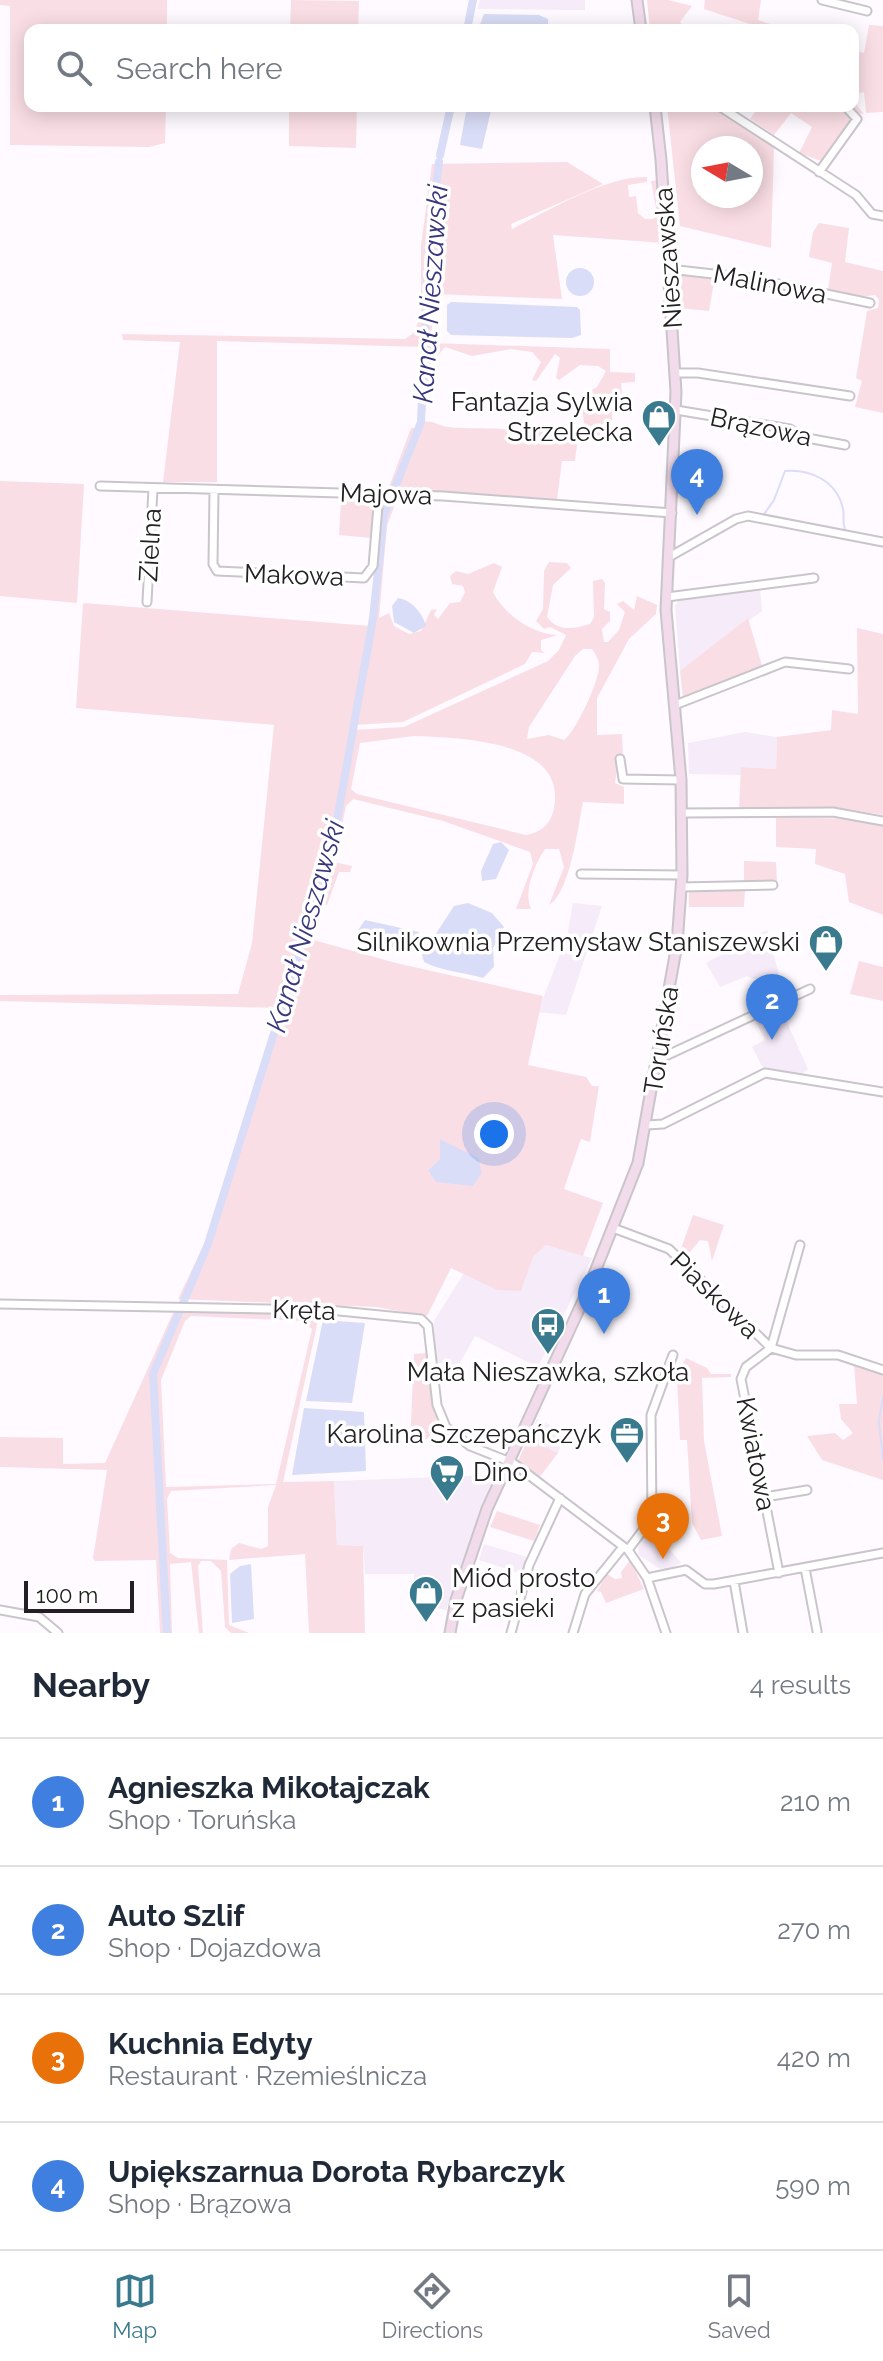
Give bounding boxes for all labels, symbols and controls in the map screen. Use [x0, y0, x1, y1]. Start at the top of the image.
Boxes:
search box [24, 24, 859, 112]
icon: search [52, 46, 96, 90]
text: Search here [116, 51, 283, 86]
north arrow [691, 136, 763, 208]
water label: Kanał Nieszawski [406, 183, 455, 404]
street label: Nieszawska [648, 186, 688, 330]
street label: Malinowa [711, 258, 829, 310]
place label: Fantazja Sylwia Strzelecka [451, 387, 633, 447]
shop icon: Fantazja Sylwia Strzelecka [640, 398, 678, 448]
street label: Brązowa [707, 402, 815, 452]
pin: 4 [671, 449, 723, 515]
street label: Majowa [339, 477, 433, 511]
street label: Zielna [133, 507, 167, 583]
street label: Makowa [244, 558, 344, 592]
water label: Kanał Nieszawski [259, 815, 352, 1036]
shop icon: Silnikownia Przemysław Staniszewski [807, 923, 845, 973]
place label: Silnikownia Przemysław Staniszewski [356, 927, 800, 957]
pin: 2 [746, 974, 798, 1040]
street label: Toruńska [638, 984, 684, 1096]
your location [474, 1114, 514, 1154]
street label: Piaskowa [664, 1245, 766, 1345]
pin: 1 [578, 1268, 630, 1334]
street label: Kręta [272, 1294, 336, 1326]
bus stop icon: Mała Nieszawka, szkoła [529, 1306, 567, 1356]
place label: Mała Nieszawka, szkoła [407, 1357, 689, 1387]
street label: Kwiatowa [730, 1395, 782, 1513]
office icon: Karolina Szczepańczyk [608, 1415, 646, 1465]
place label: Karolina Szczepańczyk [327, 1419, 601, 1449]
supermarket icon: Dino [428, 1453, 466, 1503]
place label: Dino [473, 1457, 528, 1487]
pin: 3 [637, 1493, 689, 1559]
place label: Miód prosto z pasieki [452, 1563, 595, 1623]
shop icon: Miód prosto z pasieki [407, 1574, 445, 1624]
scale bar [24, 1577, 134, 1613]
text: 100 m [36, 1582, 98, 1608]
text: Nearby [32, 1665, 150, 1705]
text: 4 results [750, 1670, 851, 1700]
text: Agnieszka Mikołajczak [108, 1770, 430, 1805]
text: 1 [52, 1787, 64, 1817]
text: 210 m [780, 1787, 851, 1817]
text: Shop · Toruńska [108, 1805, 296, 1835]
text: Auto Szlif [108, 1898, 244, 1933]
text: 2 [51, 1915, 65, 1945]
text: 270 m [777, 1915, 851, 1945]
text: Shop · Dojazdowa [108, 1933, 321, 1963]
text: Kuchnia Edyty [108, 2026, 313, 2061]
text: 3 [51, 2043, 65, 2073]
text: 420 m [777, 2043, 851, 2073]
text: Restaurant · Rzemieślnicza [108, 2061, 427, 2091]
text: Upiększarnua Dorota Rybarczyk [108, 2154, 565, 2189]
text: 4 [51, 2171, 65, 2201]
text: 590 m [775, 2171, 851, 2201]
text: Shop · Brązowa [108, 2189, 292, 2219]
tab: Map [112, 2269, 157, 2343]
tab: Directions [382, 2269, 483, 2343]
tab: Saved [708, 2269, 771, 2343]

